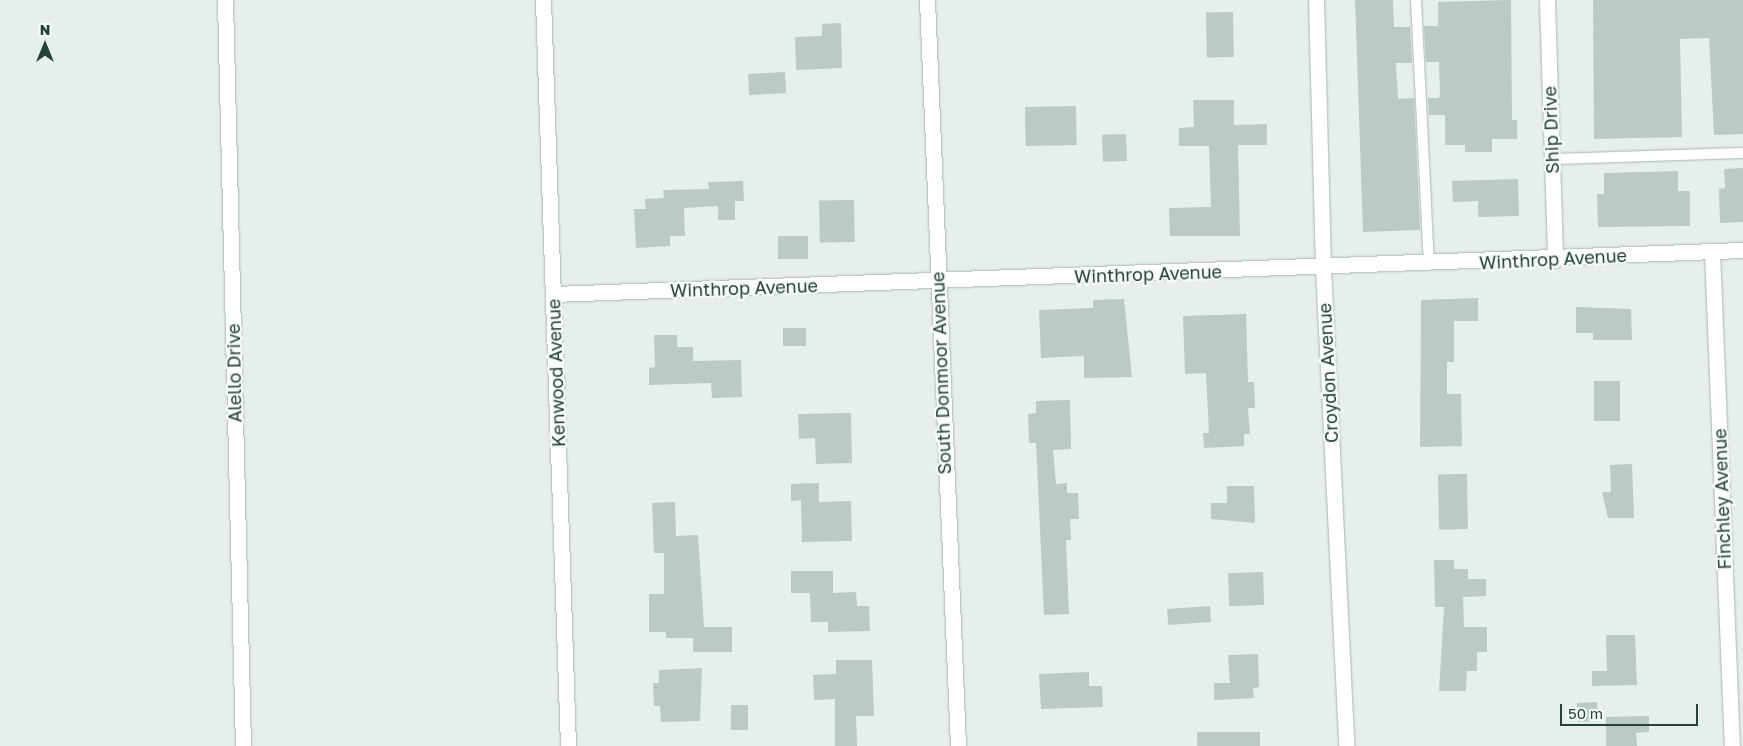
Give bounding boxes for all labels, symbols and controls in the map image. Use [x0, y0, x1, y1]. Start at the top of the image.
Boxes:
north arrow [20, 20, 70, 70]
text: N [40, 21, 50, 38]
street label: Ship Drive [1539, 86, 1563, 174]
street label: Winthrop Avenue [1479, 244, 1627, 274]
street label: Winthrop Avenue [1074, 261, 1222, 287]
street label: South Donmoor Avenue [927, 271, 955, 475]
street label: Winthrop Avenue [670, 275, 818, 301]
street label: Kenwood Avenue [543, 298, 569, 448]
street label: Croydon Avenue [1314, 302, 1342, 444]
street label: Alello Drive [222, 323, 246, 423]
street label: Finchley Avenue [1709, 428, 1735, 570]
scale bar [1563, 694, 1700, 726]
text: 50 m [1568, 704, 1603, 722]

